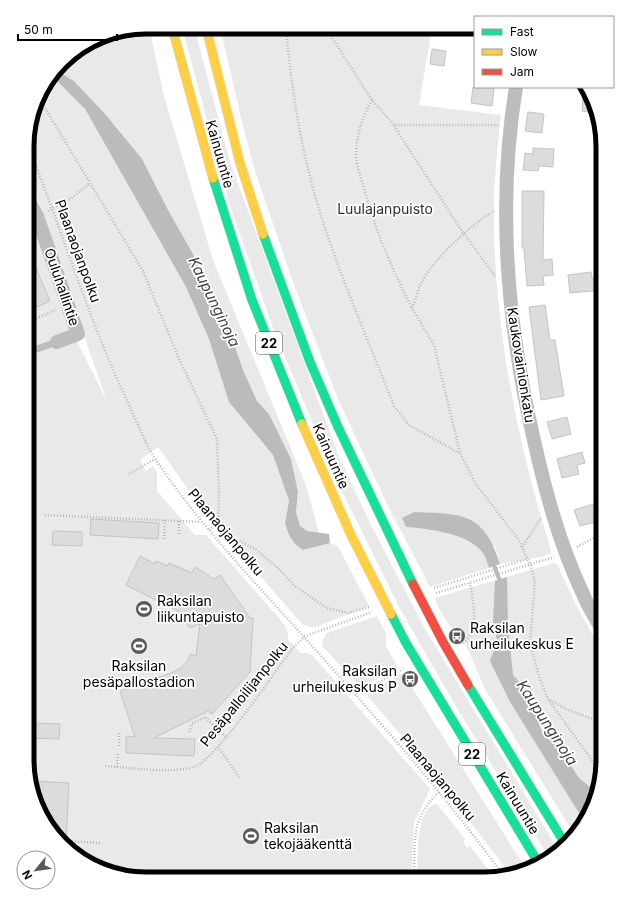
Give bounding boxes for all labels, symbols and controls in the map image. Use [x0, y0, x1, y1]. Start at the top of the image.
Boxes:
scale bar [18, 16, 117, 42]
legend [474, 16, 614, 88]
text: 50 m [24, 22, 53, 37]
text: Fast [510, 24, 534, 39]
text: Slow [510, 44, 538, 59]
text: Jam [510, 64, 534, 79]
street label: Kainuuntie [203, 118, 238, 190]
street label: Plaanaojanpolku [52, 197, 105, 305]
park label: Luulajanpuisto [337, 200, 433, 217]
street label: Ouluhallintie [41, 246, 84, 328]
water label: Kaupunginoja [184, 254, 244, 350]
street label: Kaukovainionkatu [504, 306, 539, 424]
road number: 22 [256, 332, 282, 354]
street label: Kainuuntie [309, 420, 353, 491]
street label: Plaanaojanpolku [185, 485, 268, 579]
place label: Raksilan liikuntapuisto [157, 592, 244, 625]
sports icon: Raksilan liikuntapuisto [134, 599, 154, 619]
place label: Raksilan urheilukeskus E [470, 619, 574, 652]
bus stop icon: Raksilan urheilukeskus E [447, 626, 467, 646]
sports icon: Raksilan pesäpallostadion [129, 636, 149, 656]
street label: Pesäpalloilijanpolku [196, 638, 291, 750]
place label: Raksilan pesäpallostadion [83, 657, 195, 690]
place label: Raksilan urheilukeskus P [293, 662, 397, 695]
bus stop icon: Raksilan urheilukeskus P [400, 669, 420, 689]
water label: Kaupunginoja [513, 676, 582, 769]
street label: Plaanaojanpolku [397, 730, 480, 824]
road number: 22 [459, 743, 485, 765]
street label: Kainuuntie [493, 768, 544, 837]
place label: Raksilan tekojääkenttä [264, 819, 352, 852]
sports icon: Raksilan tekojääkenttä [241, 826, 261, 846]
north arrow [16, 850, 56, 890]
text: N [19, 868, 35, 882]

